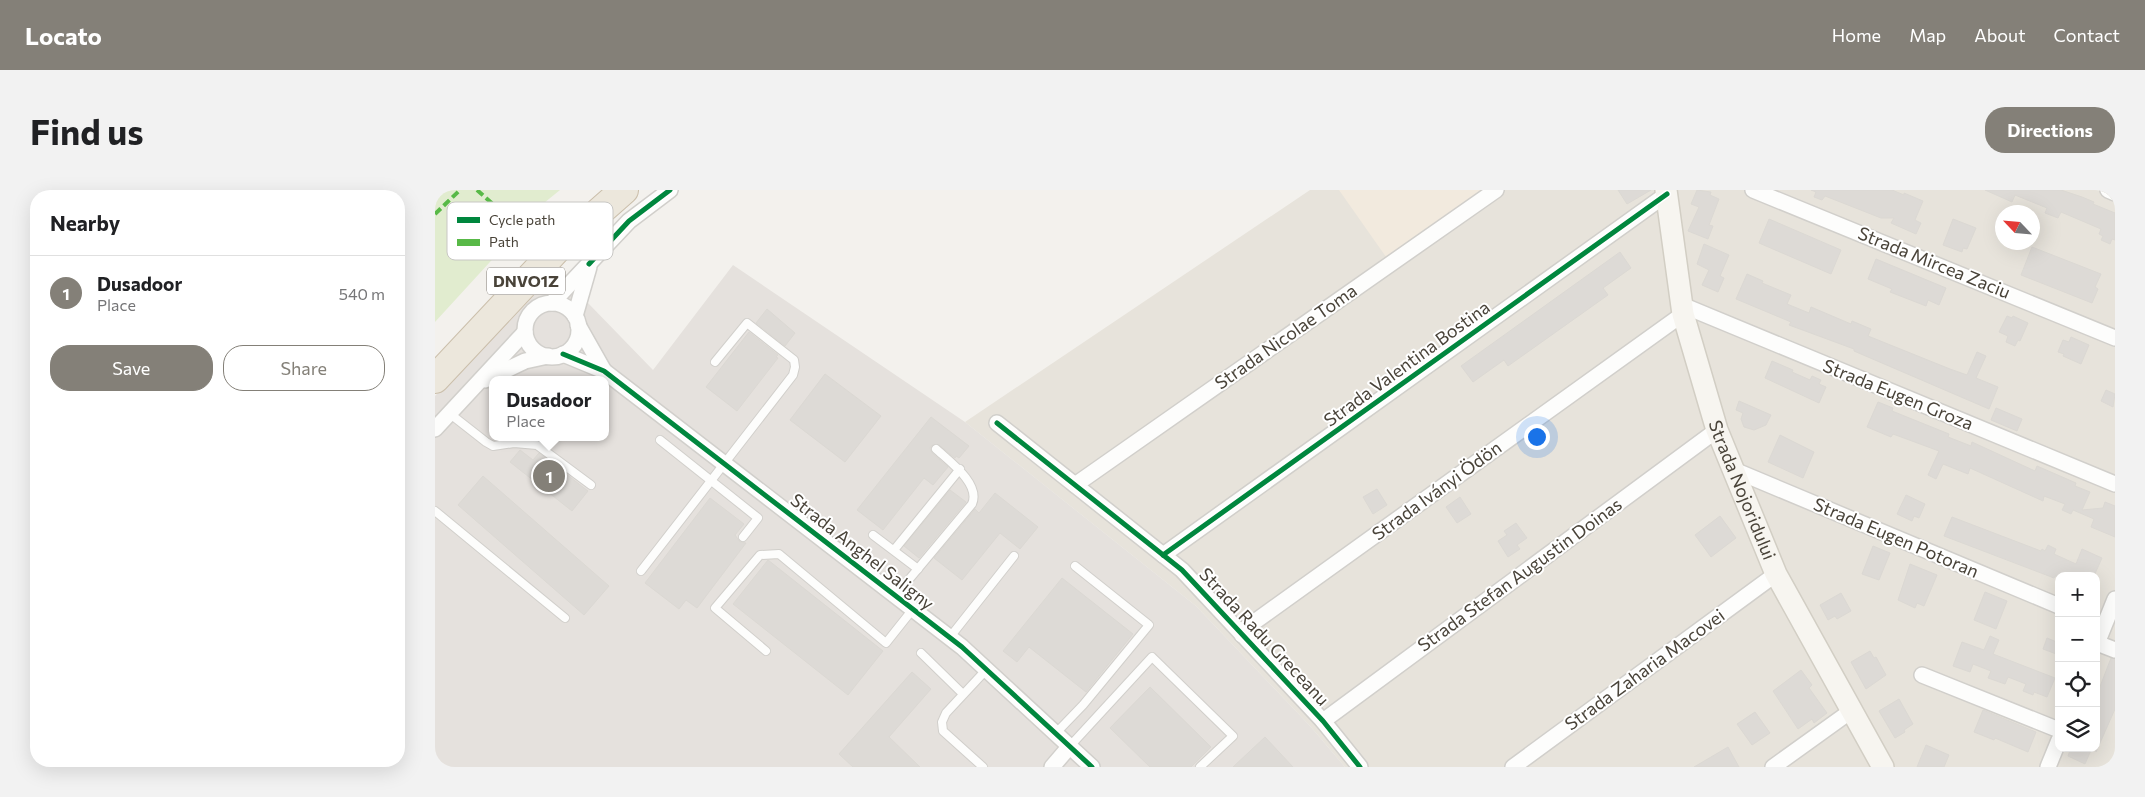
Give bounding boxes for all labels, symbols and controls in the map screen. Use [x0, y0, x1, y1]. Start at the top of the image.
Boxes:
text: Locato [25, 21, 102, 50]
text: Home [1832, 24, 1881, 46]
text: Map [1909, 24, 1946, 46]
text: About [1974, 24, 2026, 46]
text: Contact [2054, 24, 2120, 46]
button: Directions [1985, 107, 2115, 153]
text: Find us [30, 109, 144, 152]
legend [447, 202, 613, 260]
north arrow [1995, 205, 2040, 250]
text: Nearby [50, 210, 120, 235]
text: Cycle path [489, 211, 555, 228]
street label: Strada Mircea Zaciu [1855, 221, 2014, 303]
text: Path [489, 233, 519, 250]
road number: DNVO1Z [487, 268, 565, 294]
text: Dusadoor [97, 272, 182, 295]
street label: Strada Nicolae Toma [1210, 279, 1361, 393]
text: 1 [62, 284, 70, 303]
text: 540 m [339, 284, 385, 303]
text: Place [97, 295, 136, 314]
street label: Strada Valentina Bostina [1319, 296, 1494, 431]
button: Save [50, 345, 213, 391]
button: Share [223, 345, 385, 391]
street label: Strada Eugen Groza [1820, 354, 1977, 434]
popup [489, 376, 609, 441]
text: Dusadoor [506, 388, 592, 411]
text: Place [506, 411, 545, 430]
street label: Strada Nojoridului [1705, 418, 1781, 563]
your location [1524, 424, 1550, 450]
street label: Strada Iványi Ödön [1367, 436, 1505, 545]
pin: 1 [533, 457, 565, 495]
street label: Strada Anghel Saligny [786, 488, 939, 614]
street label: Strada Eugen Potoran [1810, 492, 1982, 582]
street label: Strada Stefan Augustin Doinas [1413, 493, 1626, 656]
street label: Strada Radu Greceanu [1195, 563, 1334, 710]
map controls [2055, 572, 2100, 752]
button: + [2055, 572, 2100, 617]
street label: Strada Zaharia Macovei [1560, 604, 1729, 735]
button: − [2055, 617, 2100, 662]
button: locate [2055, 662, 2100, 707]
button: layers [2055, 707, 2100, 752]

